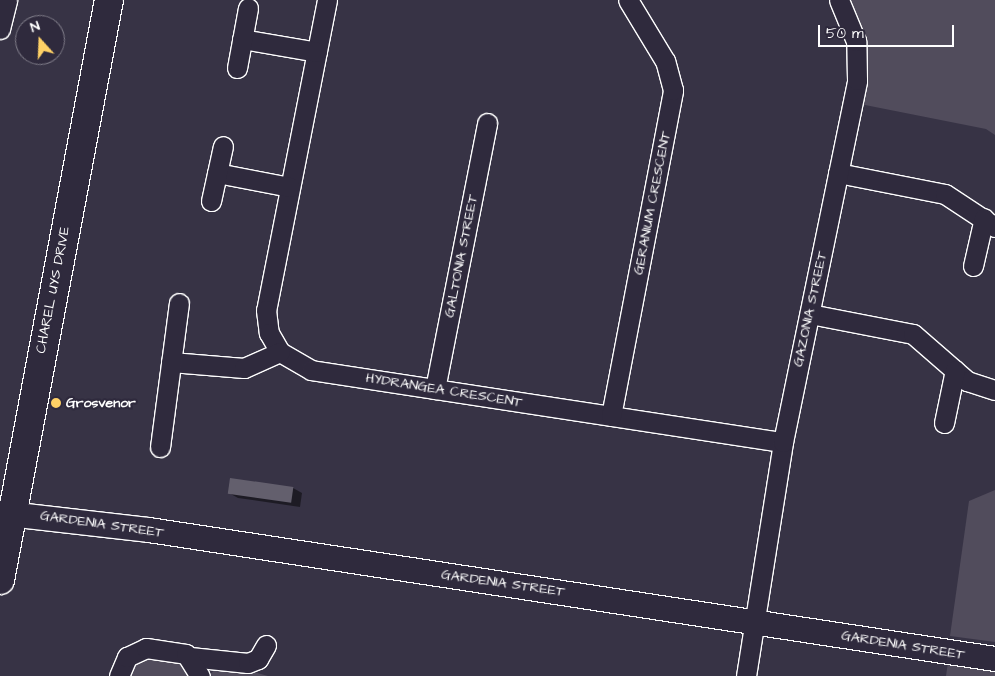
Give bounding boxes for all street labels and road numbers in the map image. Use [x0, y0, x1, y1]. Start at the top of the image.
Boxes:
street label: GERANIUM CRESCENT [630, 130, 674, 276]
street label: GALTONIA STREET [441, 193, 481, 319]
street label: CHAREL UYS DRIVE [32, 225, 74, 355]
street label: GAZONIA STREET [790, 250, 830, 368]
street label: HYDRANGEA CRESCENT [365, 369, 523, 411]
street label: GARDENIA STREET [39, 507, 165, 541]
street label: GARDENIA STREET [440, 566, 566, 600]
street label: GARDENIA STREET [840, 627, 966, 663]

